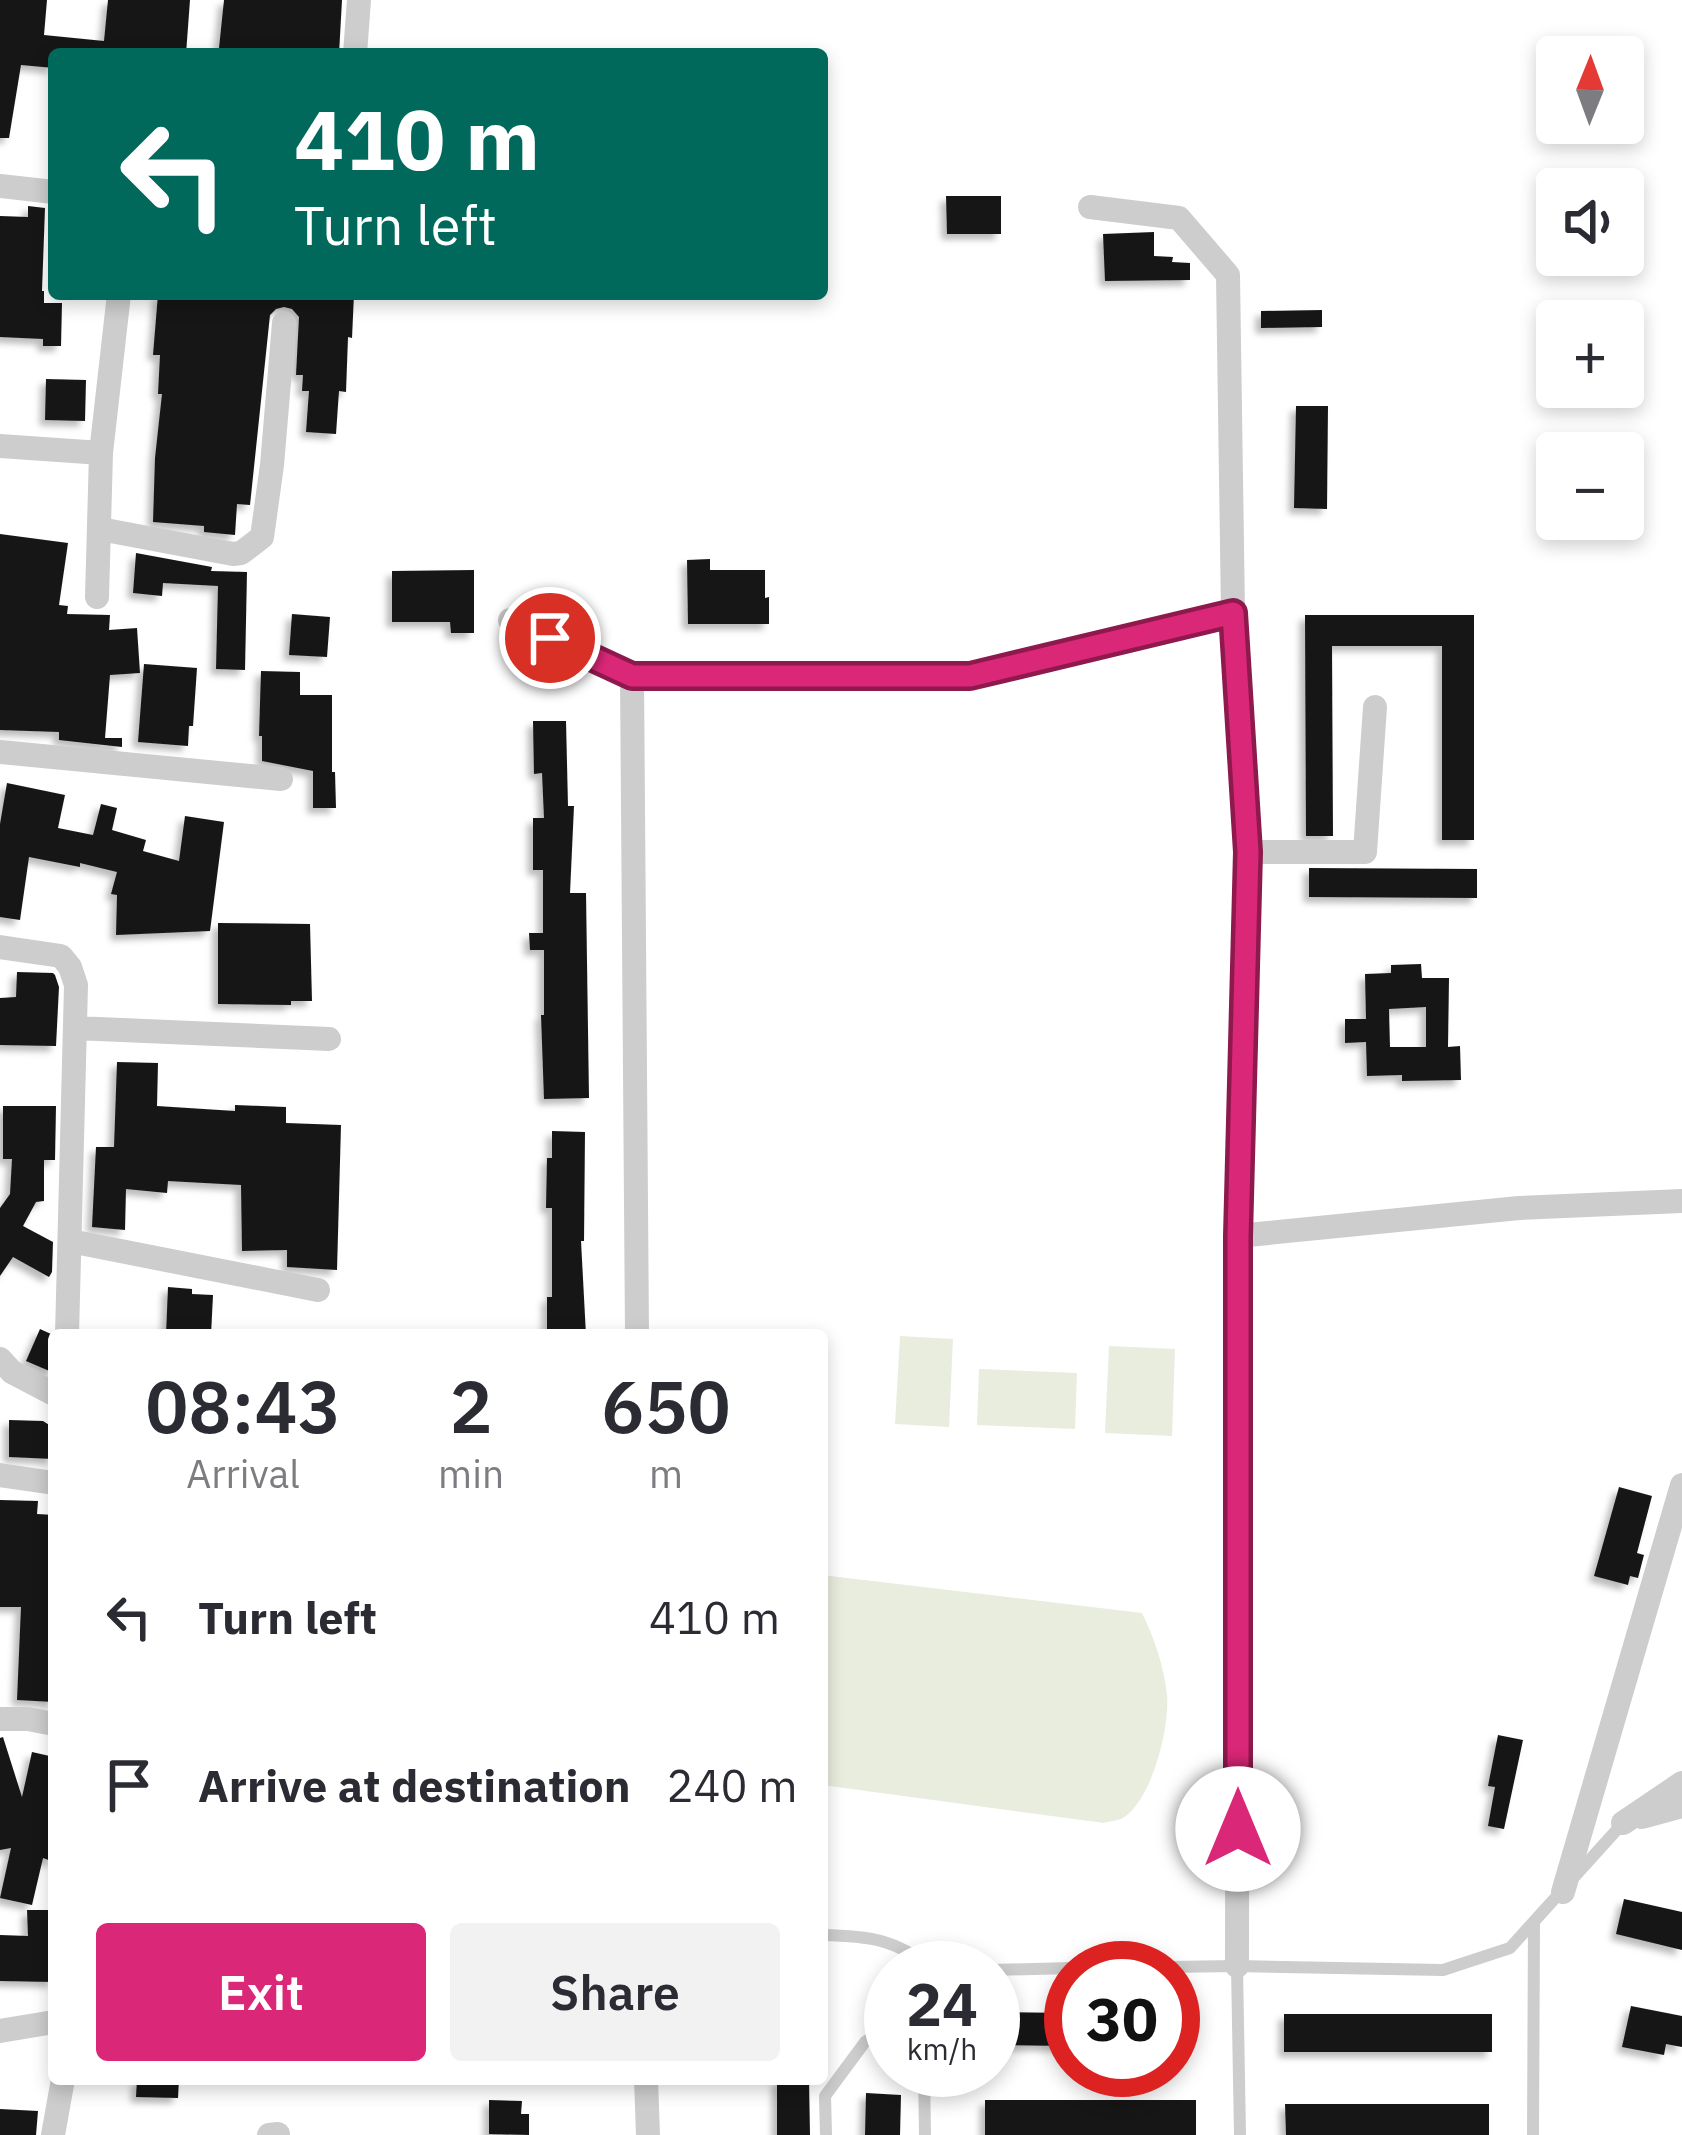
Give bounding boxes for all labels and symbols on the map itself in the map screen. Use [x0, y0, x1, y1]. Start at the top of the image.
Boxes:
north arrow [1536, 36, 1644, 144]
pin [499, 587, 601, 689]
position arrow [1175, 1766, 1301, 1892]
speed limit sign: 30 [1044, 1941, 1200, 2097]

